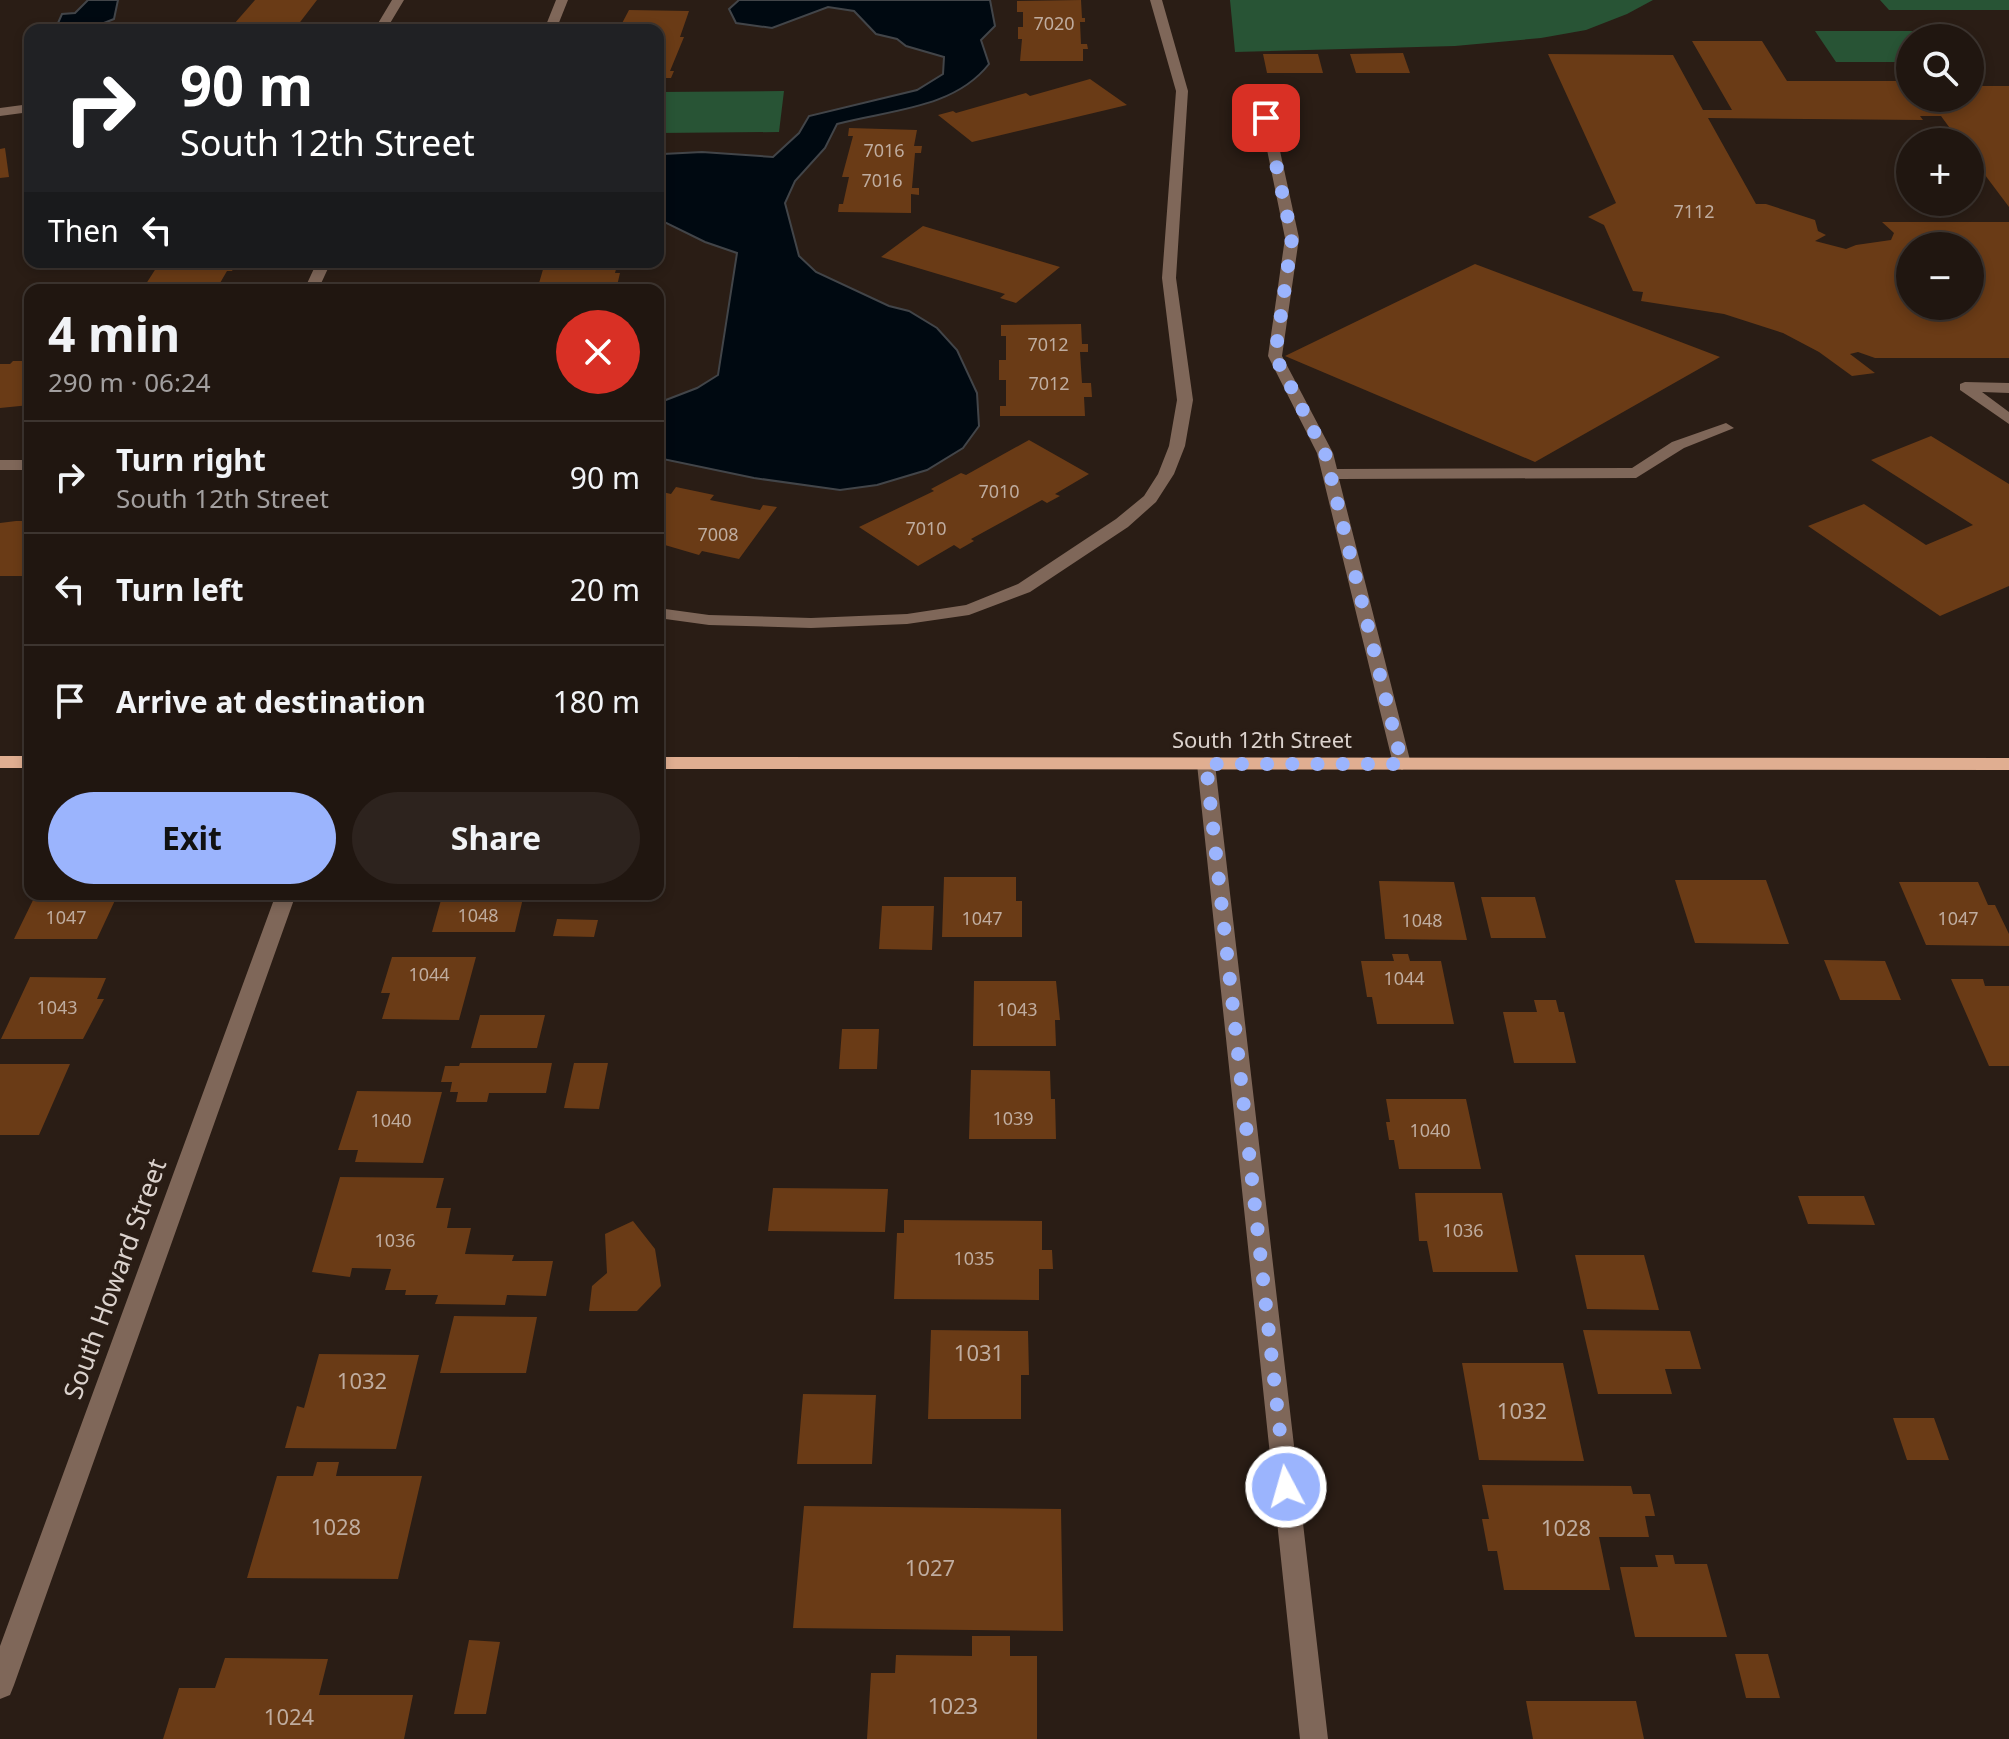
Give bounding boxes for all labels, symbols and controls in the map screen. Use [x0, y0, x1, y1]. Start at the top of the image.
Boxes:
house number: 7020 [1033, 11, 1075, 35]
map controls [1896, 24, 1984, 320]
button: search [1896, 24, 1984, 112]
text: 90 m [180, 46, 313, 122]
icon: right [48, 56, 152, 160]
pin [1232, 84, 1300, 152]
icon: arrive [1244, 96, 1288, 140]
text: South 12th Street [180, 118, 475, 167]
button: + [1896, 128, 1984, 216]
house number: 7016 [863, 138, 905, 162]
house number: 7016 [861, 168, 903, 192]
house number: 7112 [1673, 199, 1715, 223]
icon: left [135, 208, 179, 252]
text: Then [48, 210, 119, 251]
button: − [1896, 232, 1984, 320]
text: 4 min [48, 301, 180, 366]
button: close [556, 310, 640, 394]
house number: 7012 [1027, 332, 1069, 356]
text: 290 m · 06:24 [48, 364, 211, 400]
house number: 7012 [1028, 371, 1070, 395]
text: Turn right [116, 439, 266, 480]
icon: right [48, 455, 92, 499]
text: 90 m [570, 457, 640, 498]
house number: 7010 [978, 479, 1020, 503]
text: South 12th Street [116, 480, 329, 516]
house number: 7010 [905, 516, 947, 540]
house number: 7008 [697, 522, 739, 546]
icon: left [48, 567, 92, 611]
text: Turn left [116, 569, 244, 610]
text: 20 m [570, 569, 640, 610]
icon: arrive [48, 679, 92, 723]
text: Arrive at destination [116, 681, 426, 722]
text: 180 m [553, 681, 640, 722]
street label: South 12th Street [1172, 724, 1352, 754]
button: Exit [48, 792, 336, 884]
button: Share [352, 792, 640, 884]
house number: 1048 [457, 903, 499, 927]
house number: 1047 [45, 905, 87, 929]
house number: 1047 [961, 906, 1003, 930]
house number: 1047 [1937, 906, 1979, 930]
house number: 1048 [1401, 908, 1443, 932]
house number: 1044 [408, 962, 450, 986]
house number: 1044 [1383, 966, 1425, 990]
house number: 1043 [36, 995, 78, 1019]
house number: 1043 [996, 997, 1038, 1021]
house number: 1039 [992, 1106, 1034, 1130]
house number: 1040 [370, 1108, 412, 1132]
house number: 1040 [1409, 1118, 1451, 1142]
street label: South Howard Street [54, 1153, 174, 1404]
house number: 1036 [1442, 1218, 1484, 1242]
house number: 1036 [374, 1228, 416, 1252]
house number: 1035 [953, 1246, 995, 1270]
house number: 1031 [954, 1337, 1004, 1367]
house number: 1032 [337, 1365, 387, 1395]
house number: 1032 [1497, 1395, 1547, 1425]
position arrow [1244, 1445, 1328, 1529]
house number: 1028 [311, 1511, 361, 1541]
house number: 1028 [1541, 1512, 1591, 1542]
house number: 1027 [905, 1552, 955, 1582]
house number: 1023 [928, 1690, 978, 1720]
house number: 1024 [264, 1701, 315, 1731]

